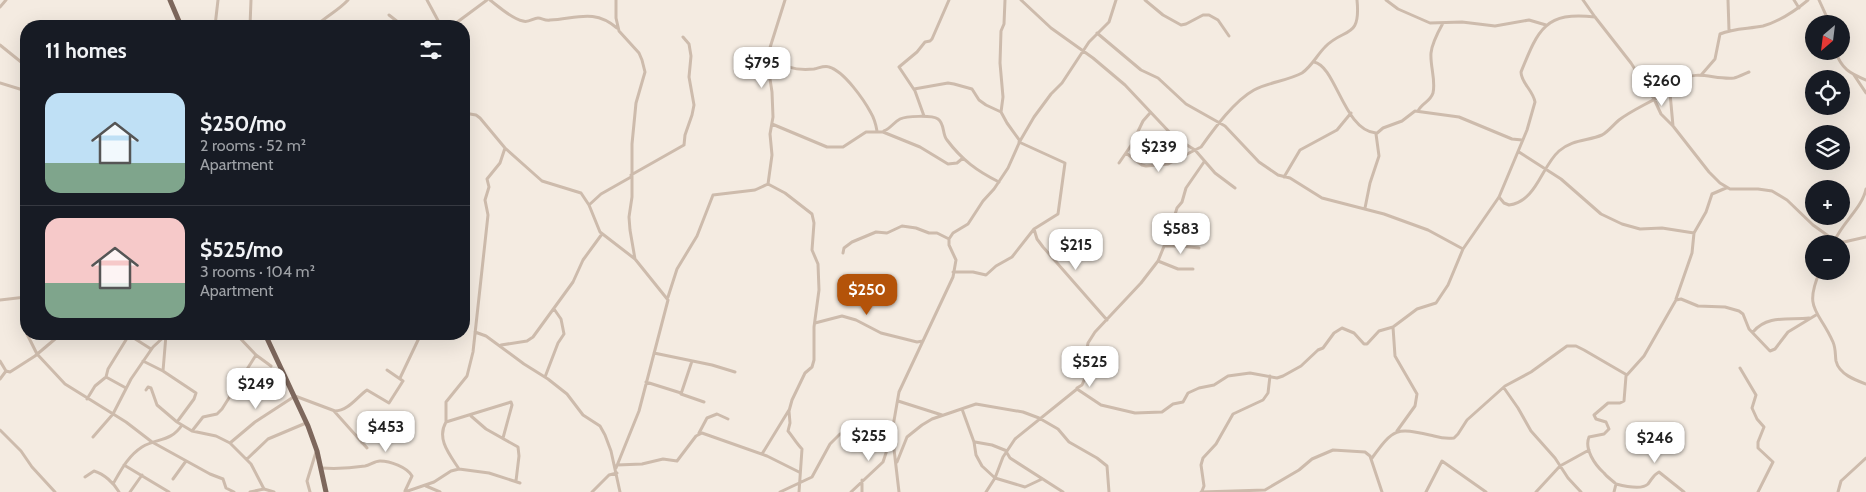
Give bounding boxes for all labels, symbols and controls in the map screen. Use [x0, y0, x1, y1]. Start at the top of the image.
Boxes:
north arrow [1805, 15, 1850, 60]
map controls [1805, 15, 1850, 280]
icon: filters [417, 36, 445, 64]
text: 11 homes [45, 38, 127, 63]
pin: $795 [732, 46, 792, 89]
text: $795 [744, 53, 780, 72]
pin: $260 [1632, 64, 1692, 107]
button: locate [1805, 70, 1850, 115]
text: $260 [1643, 71, 1681, 90]
text: $250/mo [200, 111, 286, 136]
icon: home [85, 113, 145, 173]
button: layers [1805, 125, 1850, 170]
pin: $239 [1129, 130, 1189, 173]
text: 2 rooms · 52 m² [200, 136, 306, 155]
text: $239 [1141, 137, 1177, 156]
text: Apartment [200, 155, 273, 174]
button: + [1805, 180, 1850, 225]
pin: $583 [1151, 212, 1211, 255]
text: $583 [1163, 219, 1199, 238]
pin: $215 [1046, 228, 1106, 271]
text: $215 [1060, 235, 1092, 254]
button: − [1805, 235, 1850, 280]
text: $525/mo [200, 237, 283, 262]
icon: home [85, 238, 145, 298]
text: 3 rooms · 104 m² [200, 262, 315, 281]
pin: $250 [837, 274, 897, 316]
text: $250 [848, 280, 886, 299]
text: Apartment [200, 281, 273, 300]
pin: $525 [1060, 346, 1120, 388]
text: $525 [1073, 352, 1107, 371]
pin: $249 [226, 368, 286, 410]
text: $249 [238, 374, 274, 393]
pin: $453 [356, 410, 416, 453]
text: $453 [368, 417, 404, 436]
pin: $255 [839, 420, 899, 462]
pin: $246 [1625, 422, 1685, 464]
text: $255 [852, 426, 886, 445]
text: $246 [1637, 428, 1673, 447]

